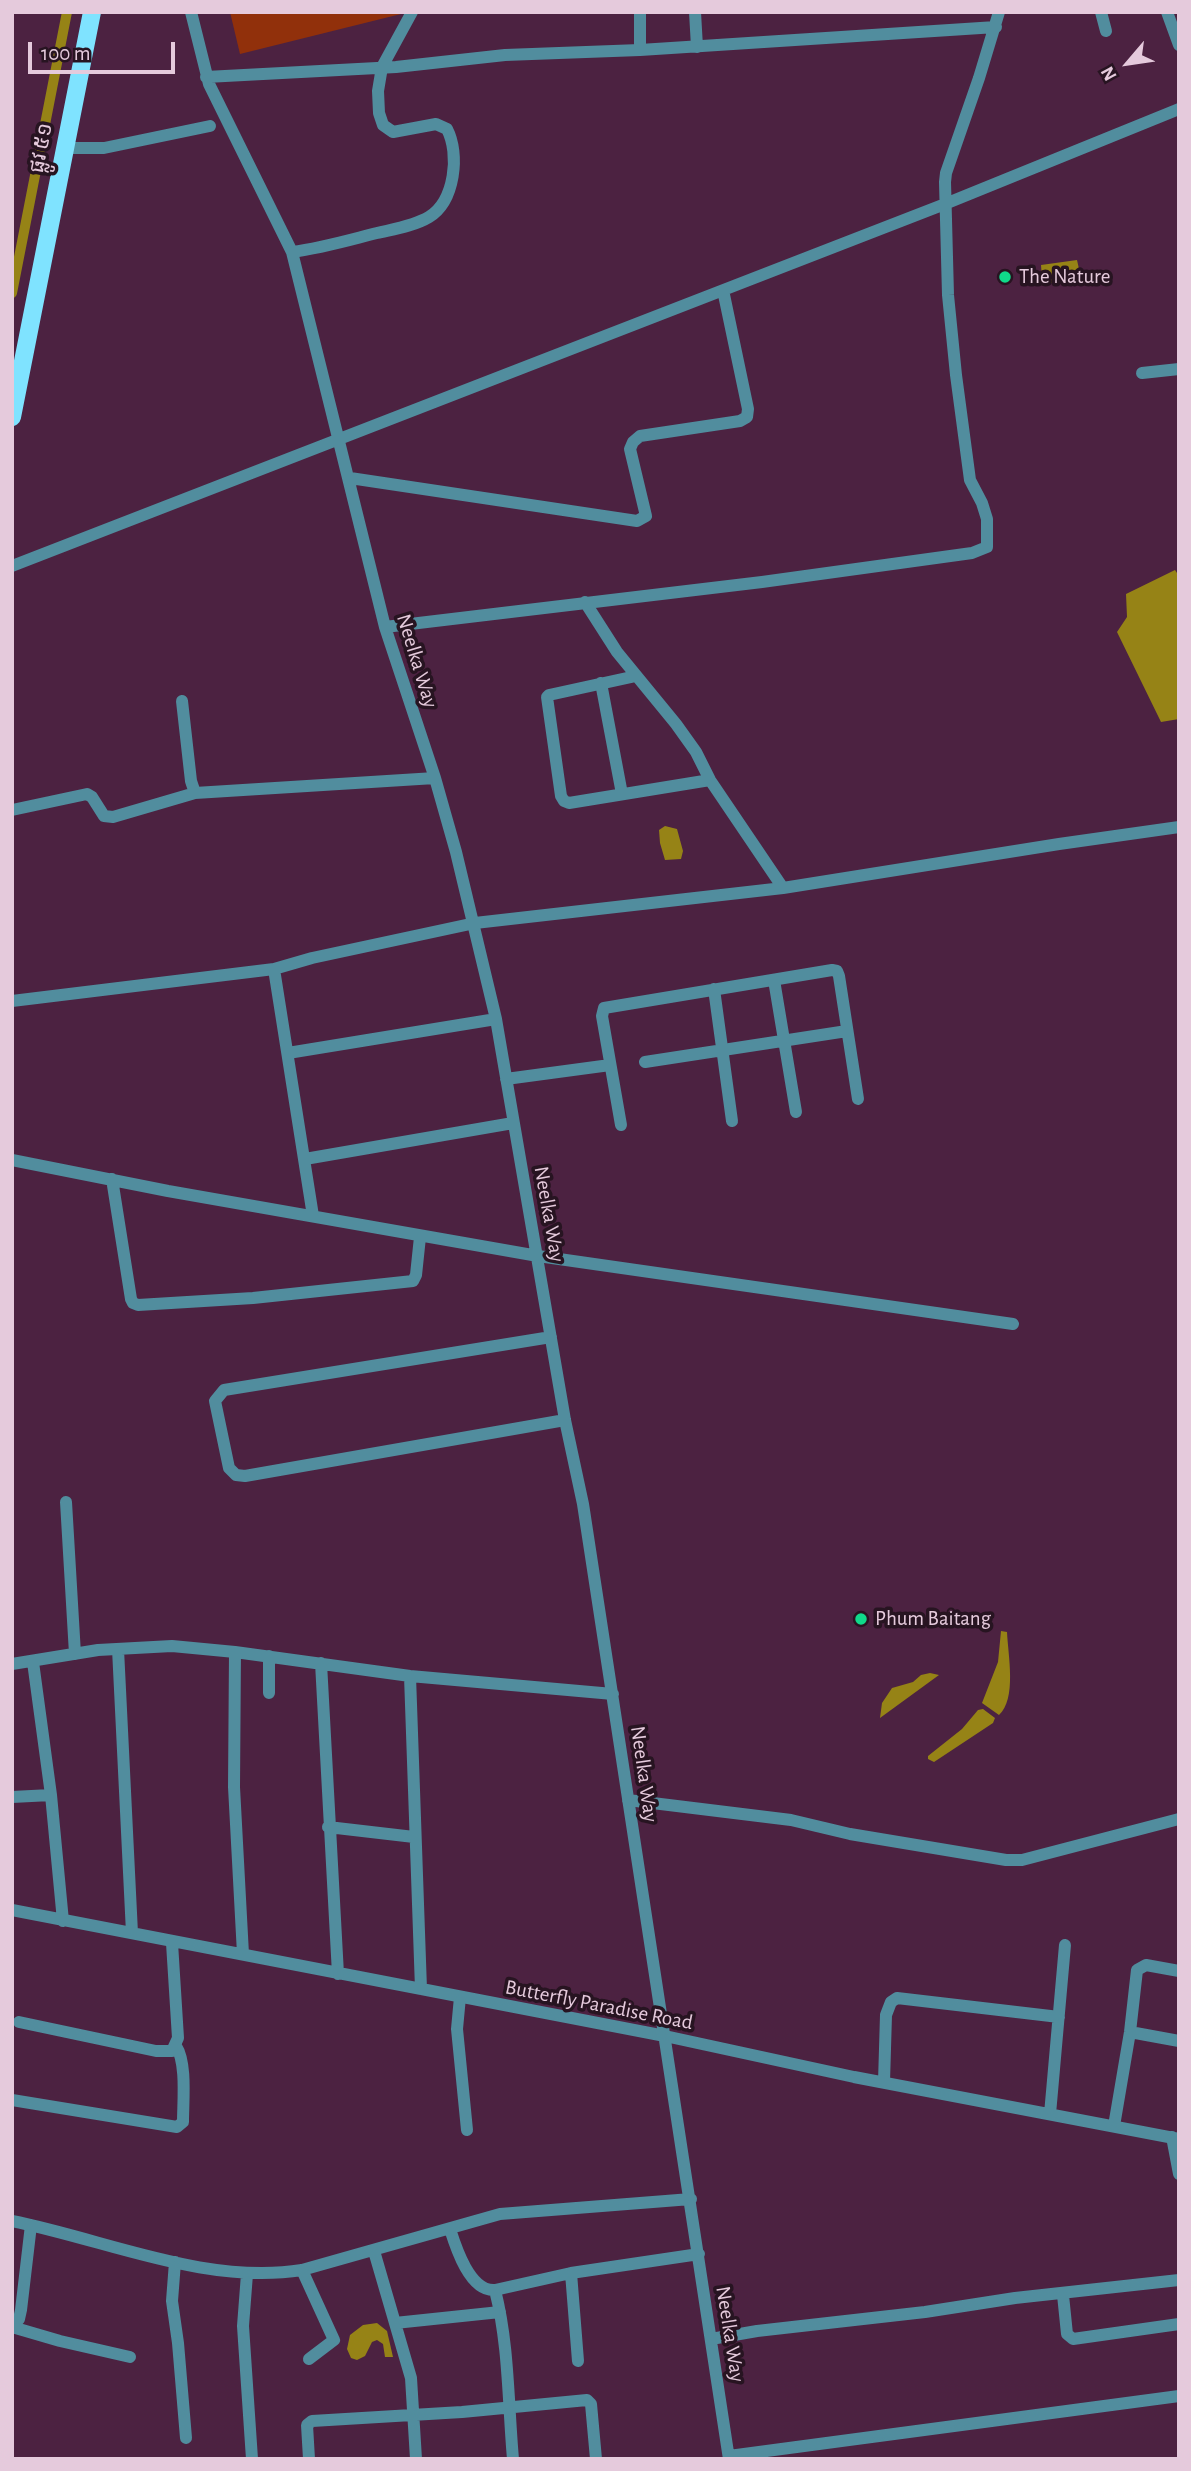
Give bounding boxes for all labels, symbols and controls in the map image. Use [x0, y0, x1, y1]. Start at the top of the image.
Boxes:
scale bar [32, 28, 178, 72]
north arrow [1093, 28, 1163, 98]
text: 100 m [41, 43, 91, 64]
text: N [1098, 63, 1121, 84]
street label: ផ្លូវ ៥១ [24, 121, 58, 175]
place label: The Nature [1019, 264, 1110, 290]
marker: The Nature [997, 269, 1013, 285]
street label: Neelka Way [391, 611, 443, 711]
street label: Neelka Way [528, 1164, 570, 1264]
place label: Phum Baitang [875, 1606, 991, 1632]
marker: Phum Baitang [853, 1611, 869, 1627]
street label: Neelka Way [625, 1724, 663, 1824]
street label: Butterfly Paradise Road [503, 1974, 695, 2036]
street label: Neelka Way [710, 2284, 750, 2384]

